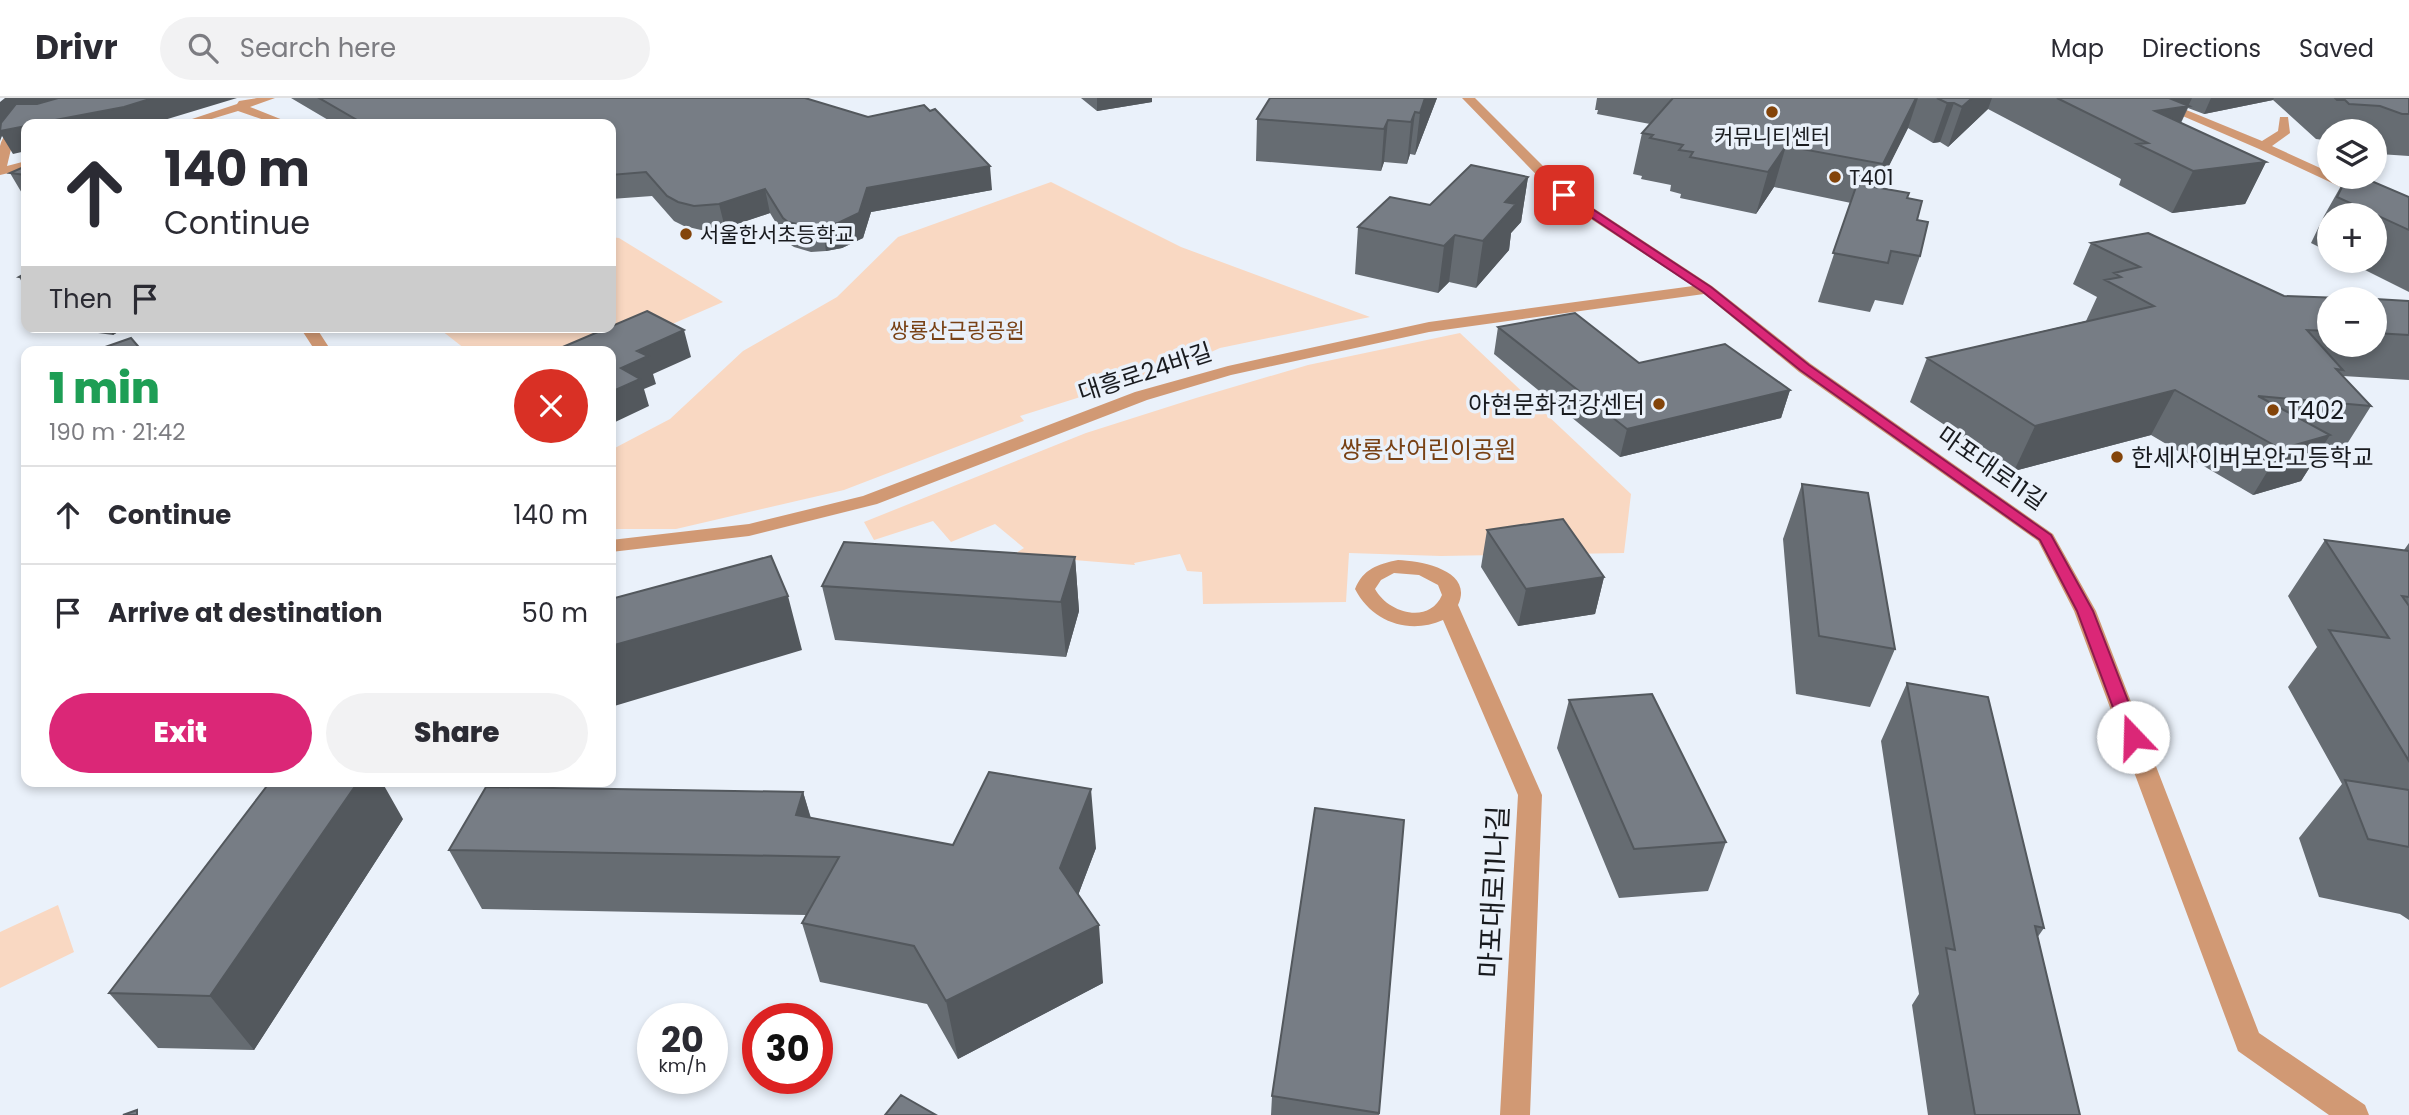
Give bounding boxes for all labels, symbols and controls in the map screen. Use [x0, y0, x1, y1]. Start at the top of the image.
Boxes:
search box [160, 17, 650, 80]
text: Drivr [35, 24, 118, 71]
icon: search [184, 29, 222, 67]
text: Search here [240, 30, 396, 66]
text: Map [2051, 32, 2104, 65]
text: Directions [2142, 32, 2261, 65]
text: Saved [2299, 32, 2374, 65]
marker: 커뮤니티센터 [1764, 104, 1780, 120]
map controls [2317, 119, 2387, 357]
button: layers [2317, 119, 2387, 189]
place label: 커뮤니티센터 [1714, 122, 1830, 151]
text: 140 m [164, 135, 310, 203]
icon: ahead [49, 147, 140, 238]
place label: T401 [1849, 163, 1893, 192]
pin [1534, 165, 1594, 225]
marker: T401 [1827, 169, 1843, 185]
icon: arrive [1545, 176, 1583, 214]
text: Continue [164, 200, 310, 245]
button: + [2317, 203, 2387, 273]
place label: 서울한서초등학교 [700, 220, 855, 249]
marker: 서울한서초등학교 [678, 226, 694, 242]
icon: arrive [126, 280, 164, 318]
text: Then [49, 281, 112, 317]
button: − [2317, 287, 2387, 357]
park label: 쌍룡산근링공원 [889, 316, 1025, 345]
street label: 대흥로24바길 [1074, 335, 1216, 409]
text: 1 min [49, 359, 160, 418]
button: close [514, 369, 588, 443]
place label: 아현문화건강센터 [1468, 388, 1645, 421]
place label: T402 [2287, 394, 2344, 427]
marker: 아현문화건강센터 [1651, 396, 1667, 412]
marker: T402 [2265, 402, 2281, 418]
text: 190 m · 21:42 [49, 416, 185, 448]
street label: 마포대로11길 [1931, 418, 2053, 518]
park label: 쌍룡산어린이공원 [1340, 433, 1516, 466]
place label: 한세사이버보안고등학교 [2131, 441, 2374, 474]
marker: 한세사이버보안고등학교 [2109, 449, 2125, 465]
icon: ahead [49, 496, 87, 534]
text: Continue [108, 497, 231, 533]
text: 140 m [513, 497, 588, 533]
icon: arrive [49, 594, 87, 632]
text: Arrive at destination [108, 595, 383, 631]
text: 50 m [522, 595, 588, 631]
button: Exit [49, 693, 312, 773]
button: Share [326, 693, 588, 773]
position arrow [2096, 700, 2170, 774]
street label: 마포대로11나길 [1470, 805, 1518, 979]
speed limit sign: 30 [742, 1003, 833, 1094]
text: 20 [661, 1015, 704, 1064]
text: km/h [659, 1053, 706, 1078]

